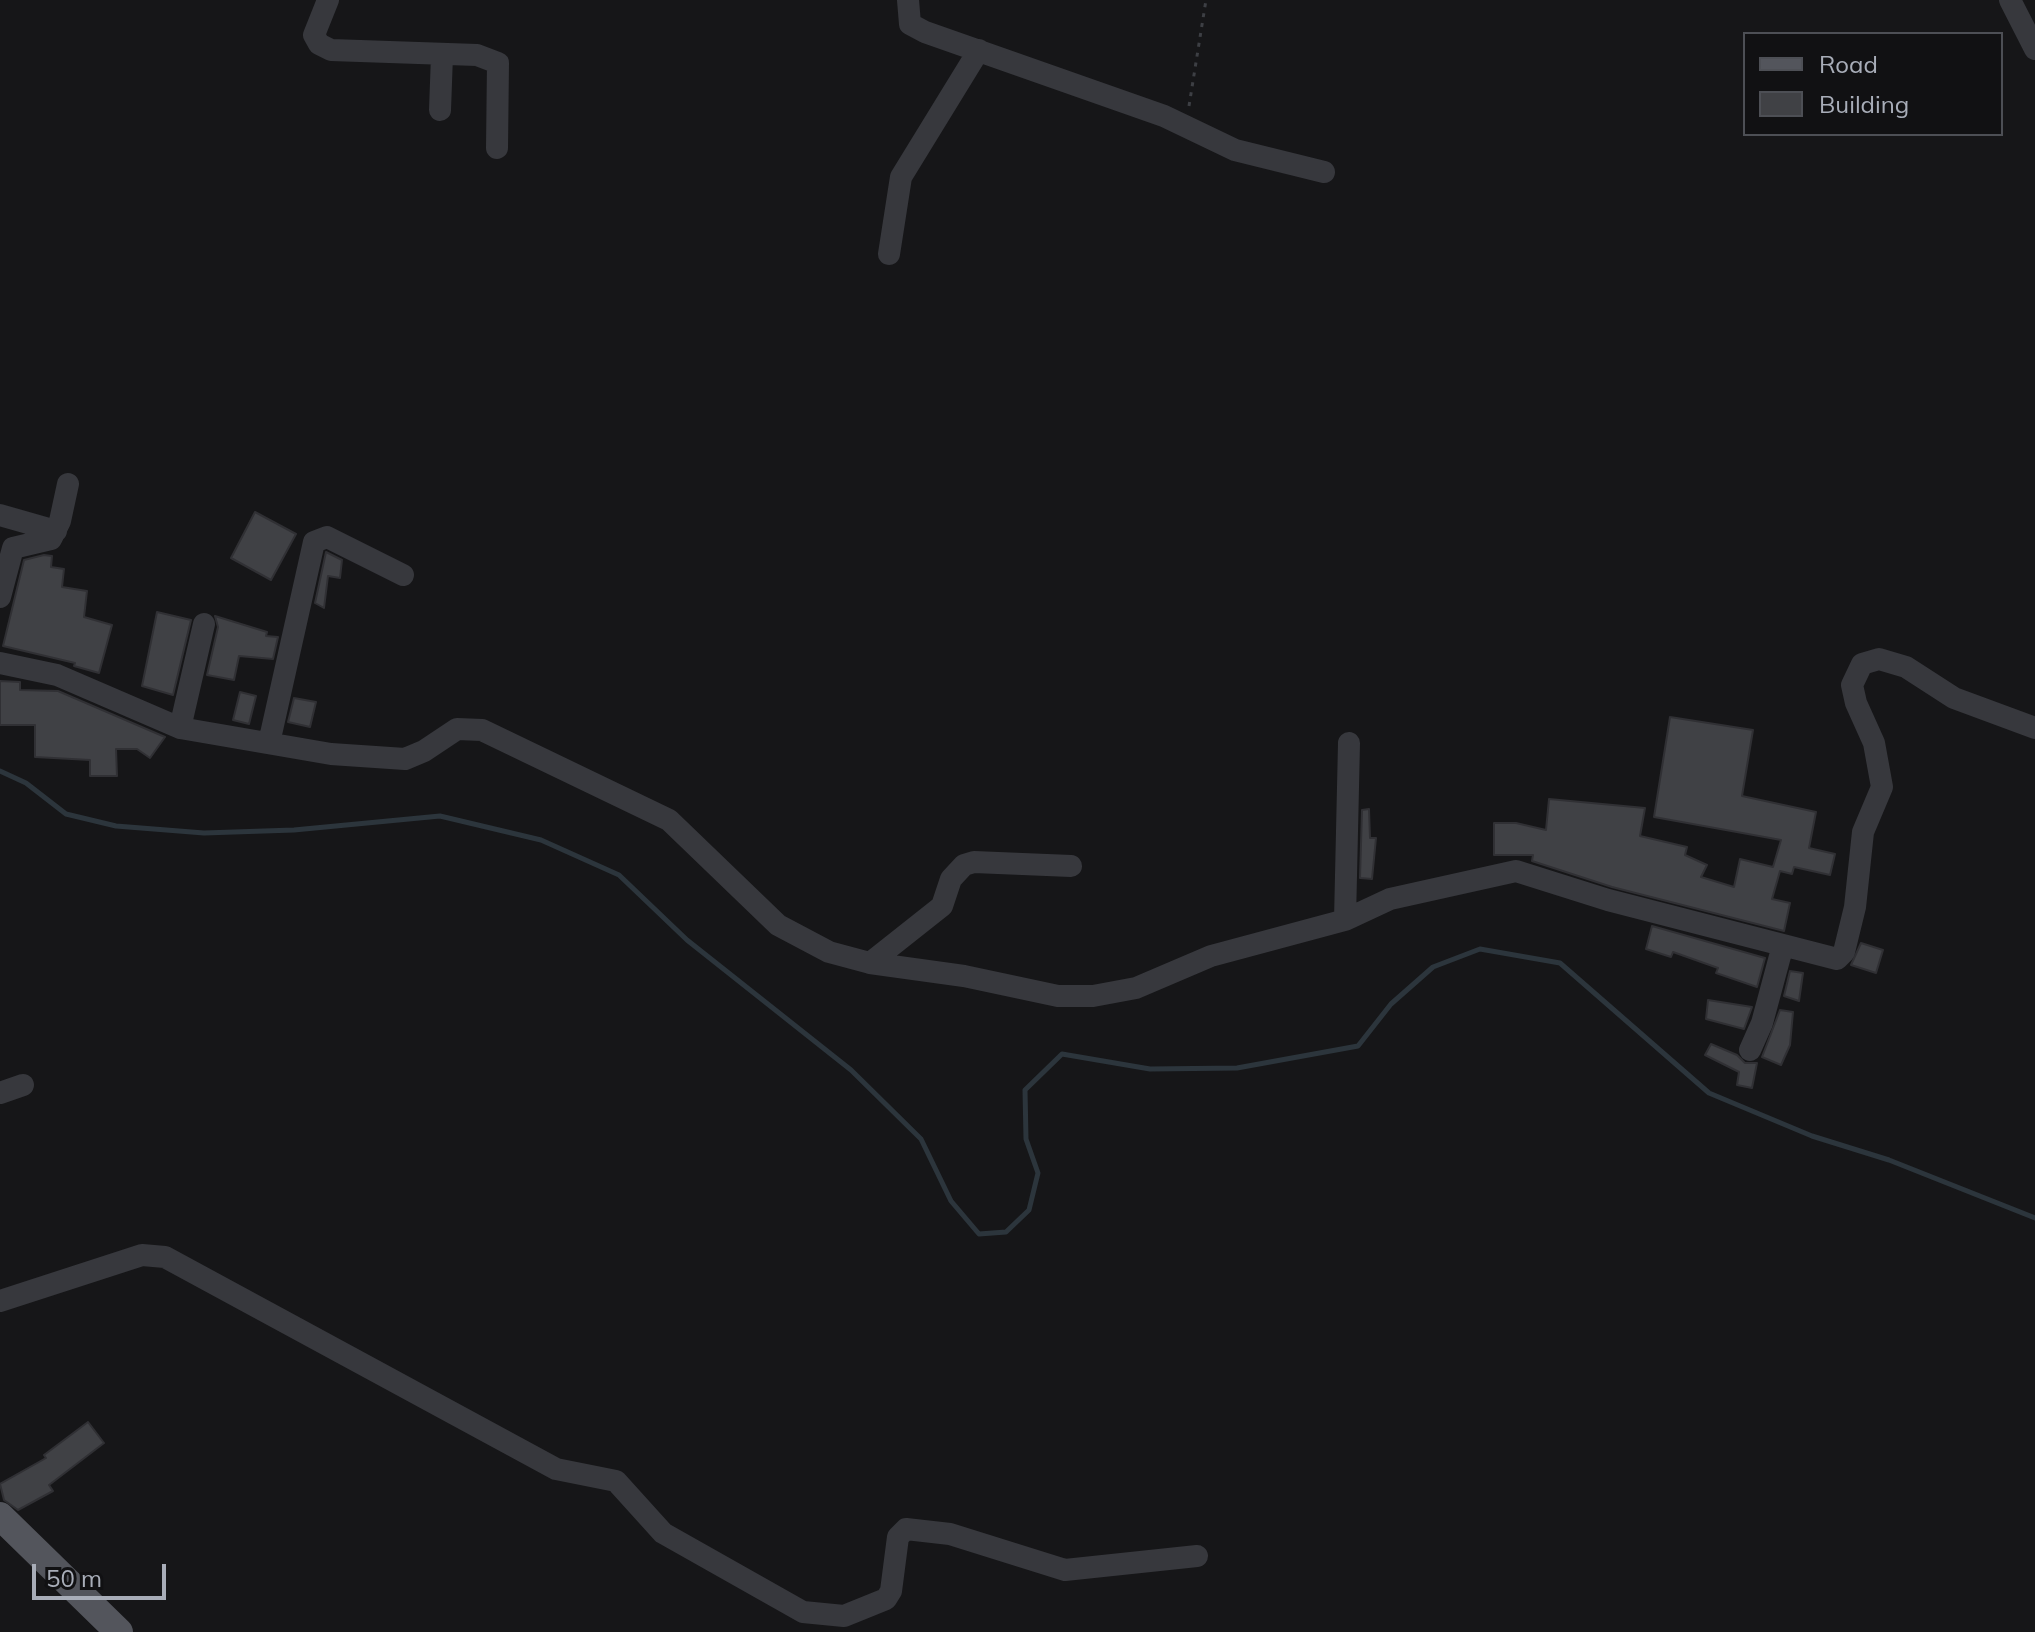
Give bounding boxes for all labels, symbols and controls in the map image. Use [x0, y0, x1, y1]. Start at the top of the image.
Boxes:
legend [1743, 32, 2003, 136]
text: Road [1819, 49, 1878, 79]
text: Building [1819, 89, 1909, 119]
scale bar [36, 1548, 170, 1598]
text: 50 m [46, 1563, 102, 1593]

